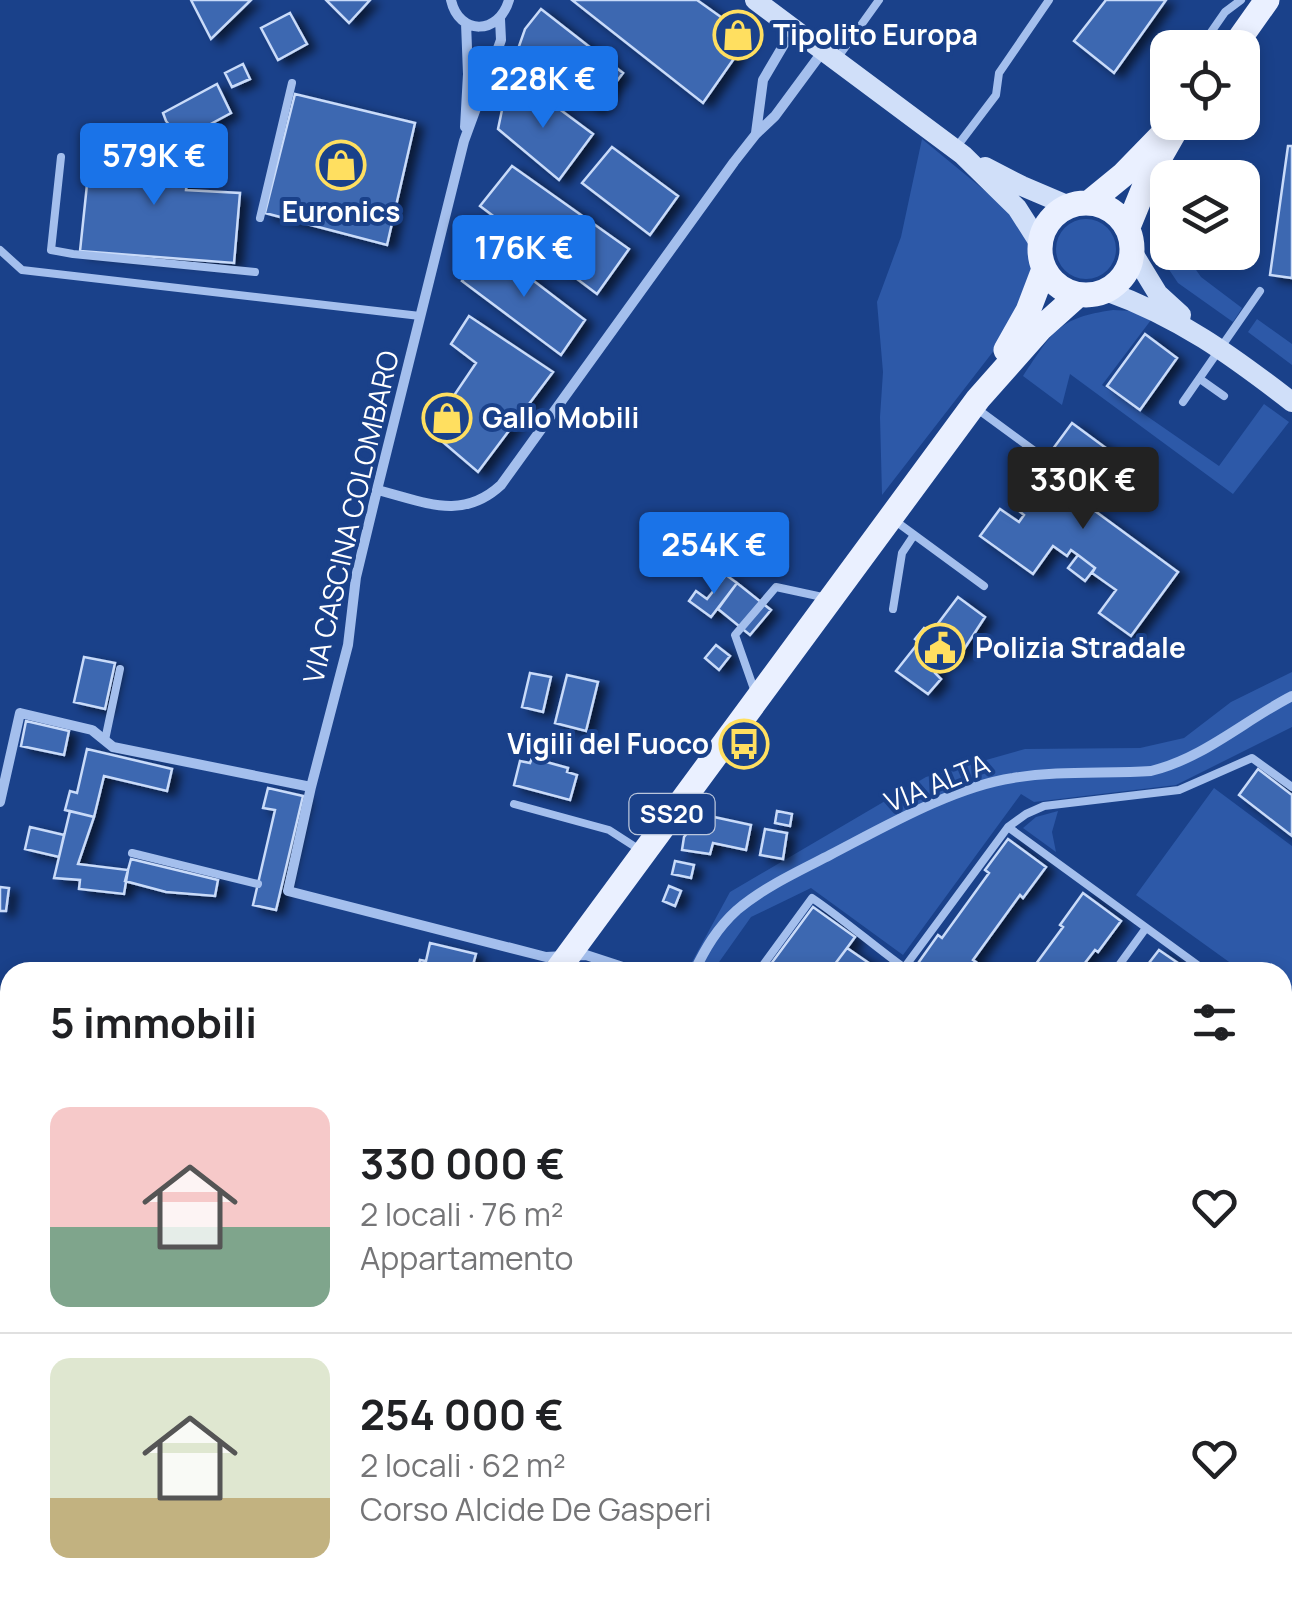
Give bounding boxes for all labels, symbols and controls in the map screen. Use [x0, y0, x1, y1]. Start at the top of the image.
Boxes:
shop icon: Tipolito Europa [712, 9, 764, 61]
place label: Tipolito Europa [773, 15, 978, 53]
map controls [1150, 30, 1260, 270]
button: locate [1150, 30, 1260, 140]
pin: 228K € [462, 46, 624, 131]
text: 228K € [490, 56, 596, 100]
pin: 579K € [73, 123, 235, 208]
text: 579K € [102, 133, 206, 177]
shop icon: Euronics [315, 139, 367, 191]
button: layers [1150, 160, 1260, 270]
place label: Euronics [282, 192, 400, 230]
pin: 176K € [443, 215, 605, 300]
text: 176K € [474, 225, 574, 269]
street label: VIA CASCINA COLOMBARO [293, 347, 407, 687]
shop icon: Gallo Mobili [421, 392, 473, 444]
place label: Gallo Mobili [482, 398, 639, 436]
pin: 330K € [1002, 447, 1164, 532]
text: 330K € [1030, 457, 1136, 501]
pin: 254K € [633, 512, 795, 597]
text: 254K € [661, 522, 767, 566]
public building icon: Polizia Stradale [914, 622, 966, 674]
place label: Polizia Stradale [975, 628, 1186, 666]
bus stop icon: Vigili del Fuoco [718, 718, 770, 770]
place label: Vigili del Fuoco [507, 724, 709, 762]
street label: VIA ALTA [879, 744, 995, 820]
road number: SS20 [630, 794, 714, 834]
text: 5 immobili [50, 993, 257, 1051]
icon: filters [1187, 995, 1242, 1050]
text: 330 000 € [360, 1134, 565, 1192]
icon: home [130, 1147, 250, 1267]
icon: heart [1187, 1180, 1242, 1235]
text: 2 locali · 76 m² [360, 1192, 564, 1236]
text: Appartamento [360, 1236, 573, 1280]
text: 254 000 € [360, 1385, 564, 1443]
icon: home [130, 1398, 250, 1518]
icon: heart [1187, 1431, 1242, 1486]
text: 2 locali · 62 m² [360, 1443, 566, 1487]
text: Corso Alcide De Gasperi [360, 1487, 712, 1531]

